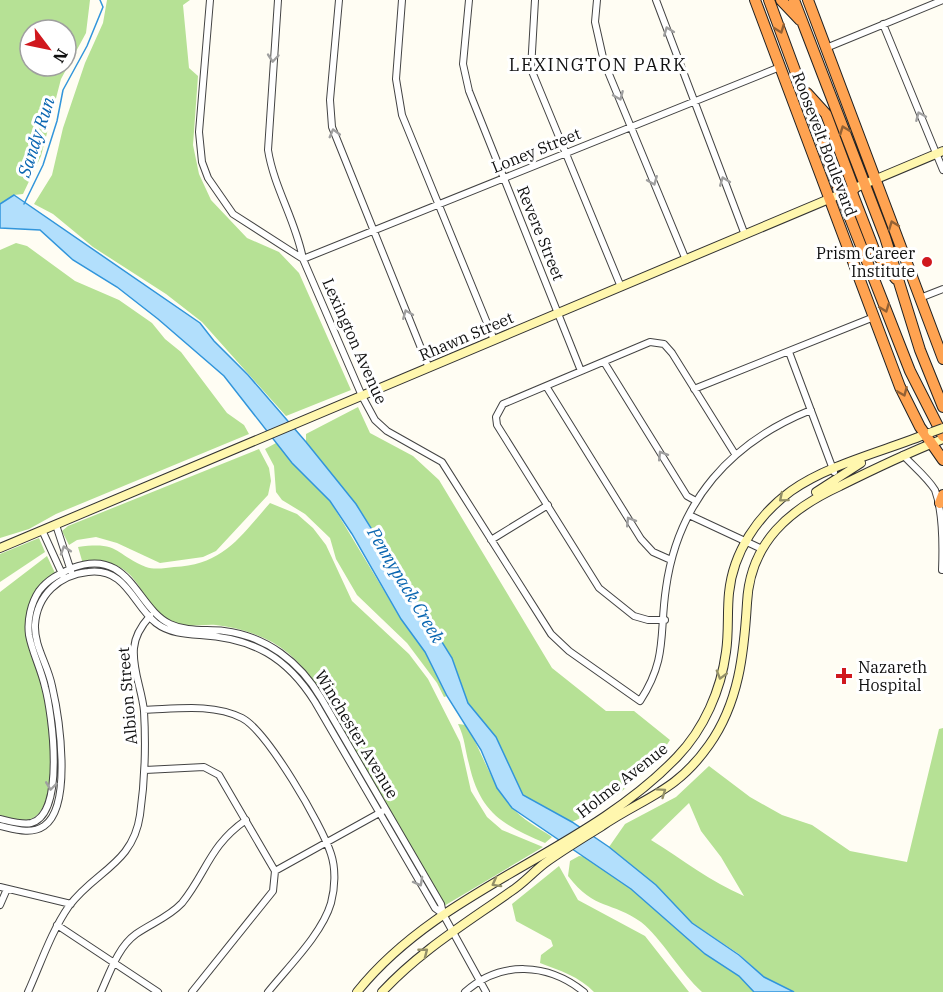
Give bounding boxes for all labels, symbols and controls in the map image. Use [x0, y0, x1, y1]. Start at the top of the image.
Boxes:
north arrow [18, 18, 78, 78]
one-way arrow [773, 23, 786, 34]
one-way arrow [662, 26, 675, 37]
text: N [49, 45, 73, 67]
district label: LEXINGTON PARK [509, 53, 687, 76]
one-way arrow [267, 54, 280, 63]
street label: Roosevelt Boulevard [788, 69, 862, 219]
one-way arrow [612, 90, 624, 101]
water label: Sandy Run [12, 93, 60, 181]
one-way arrow [915, 111, 927, 122]
street label: Loney Street [488, 123, 584, 177]
one-way arrow [839, 125, 851, 136]
one-way arrow [329, 128, 341, 139]
one-way arrow [646, 174, 658, 185]
one-way arrow [718, 176, 731, 186]
street label: Revere Street [513, 183, 569, 284]
one-way arrow [888, 220, 900, 231]
place label: Prism Career Institute [816, 243, 915, 281]
marker: Prism Career Institute [920, 255, 934, 269]
street label: Lexington Avenue [318, 275, 392, 407]
one-way arrow [878, 302, 890, 313]
street label: Rhawn Street [416, 307, 517, 365]
one-way arrow [402, 309, 414, 320]
one-way arrow [896, 385, 908, 396]
one-way arrow [658, 450, 669, 461]
one-way arrow [779, 491, 790, 502]
one-way arrow [626, 517, 638, 527]
water label: Pennypack Creek [362, 522, 450, 648]
one-way arrow [60, 545, 72, 556]
street label: Albion Street [113, 646, 141, 746]
place label: Nazareth Hospital [858, 657, 927, 695]
street label: Winchester Avenue [311, 666, 403, 802]
marker: Nazareth Hospital [835, 667, 853, 685]
one-way arrow [716, 669, 728, 680]
street label: Holme Avenue [572, 738, 672, 822]
one-way arrow [46, 781, 58, 790]
one-way arrow [656, 788, 667, 799]
one-way arrow [412, 876, 423, 886]
one-way arrow [492, 876, 503, 887]
one-way arrow [417, 948, 428, 959]

